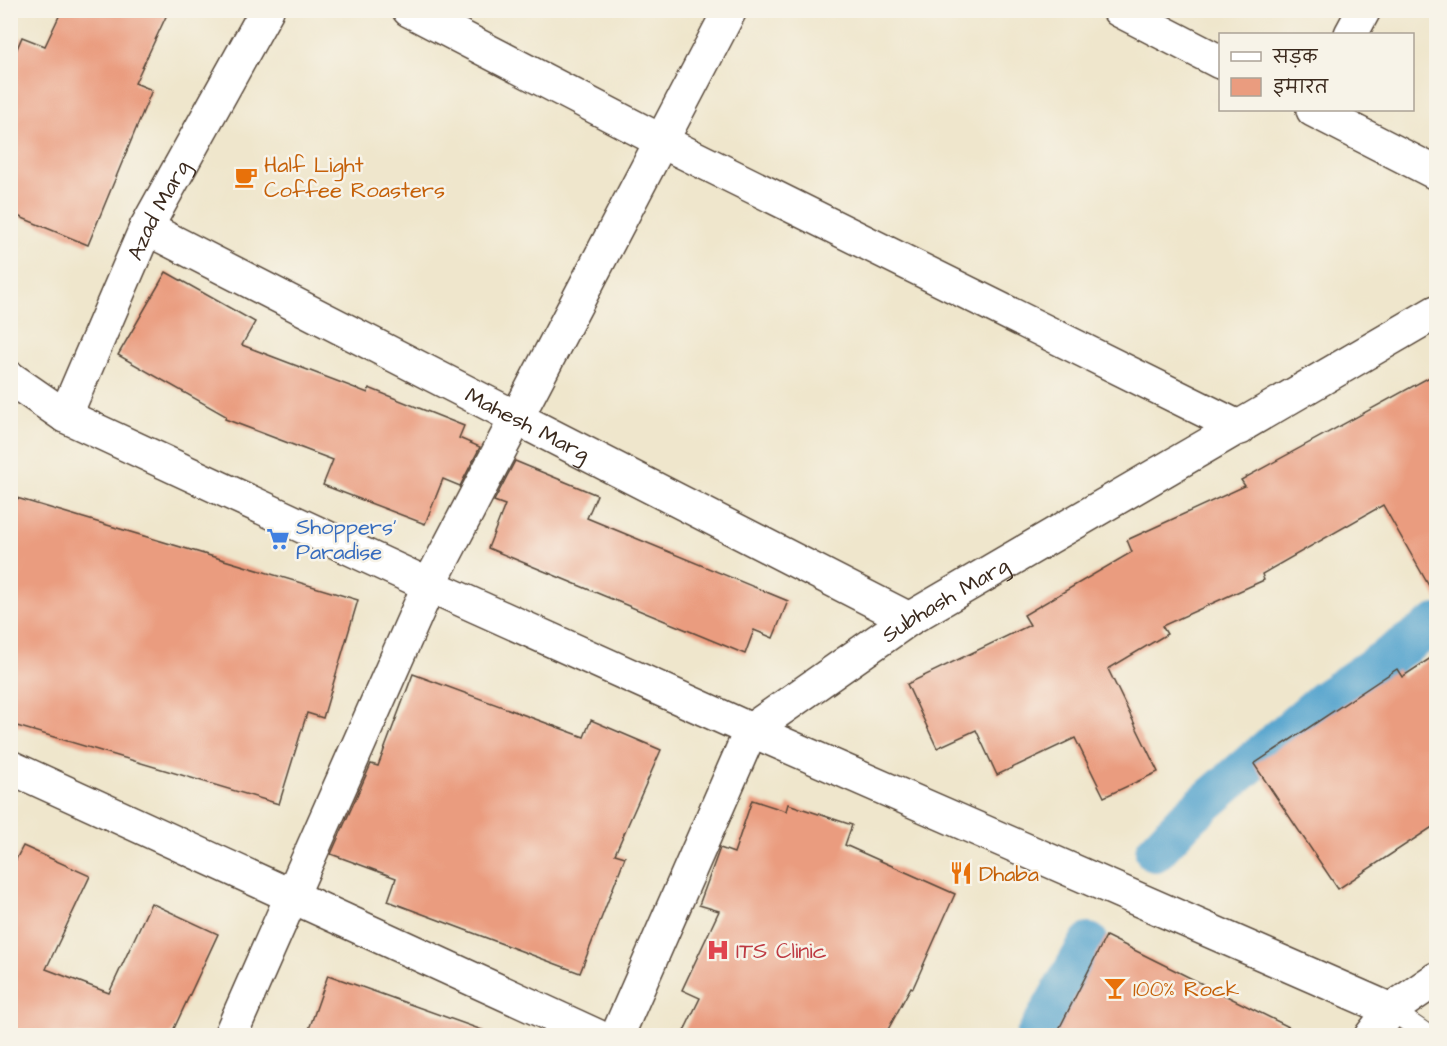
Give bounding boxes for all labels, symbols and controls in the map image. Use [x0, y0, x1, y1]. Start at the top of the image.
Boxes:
legend [1219, 33, 1414, 111]
text: सड़क [1272, 45, 1318, 70]
text: इमारत [1273, 75, 1329, 100]
place label: Half Light Coffee Roasters [264, 150, 445, 206]
street label: Azad Marg [120, 155, 199, 265]
cafe icon: Half Light Coffee Roasters [233, 164, 259, 190]
street label: Mahesh Marg [460, 380, 595, 471]
place label: Shoppers' Paradise [296, 512, 397, 568]
supermarket icon: Shoppers' Paradise [265, 526, 291, 552]
street label: Subhash Marg [876, 550, 1015, 651]
place label: Dhaba [979, 859, 1039, 890]
restaurant icon: Dhaba [948, 860, 974, 886]
place label: ITS Clinic [736, 936, 827, 967]
hospital icon: ITS Clinic [705, 937, 731, 963]
place label: 100% Rock [1133, 974, 1240, 1005]
bar icon: 100% Rock [1102, 975, 1128, 1001]

